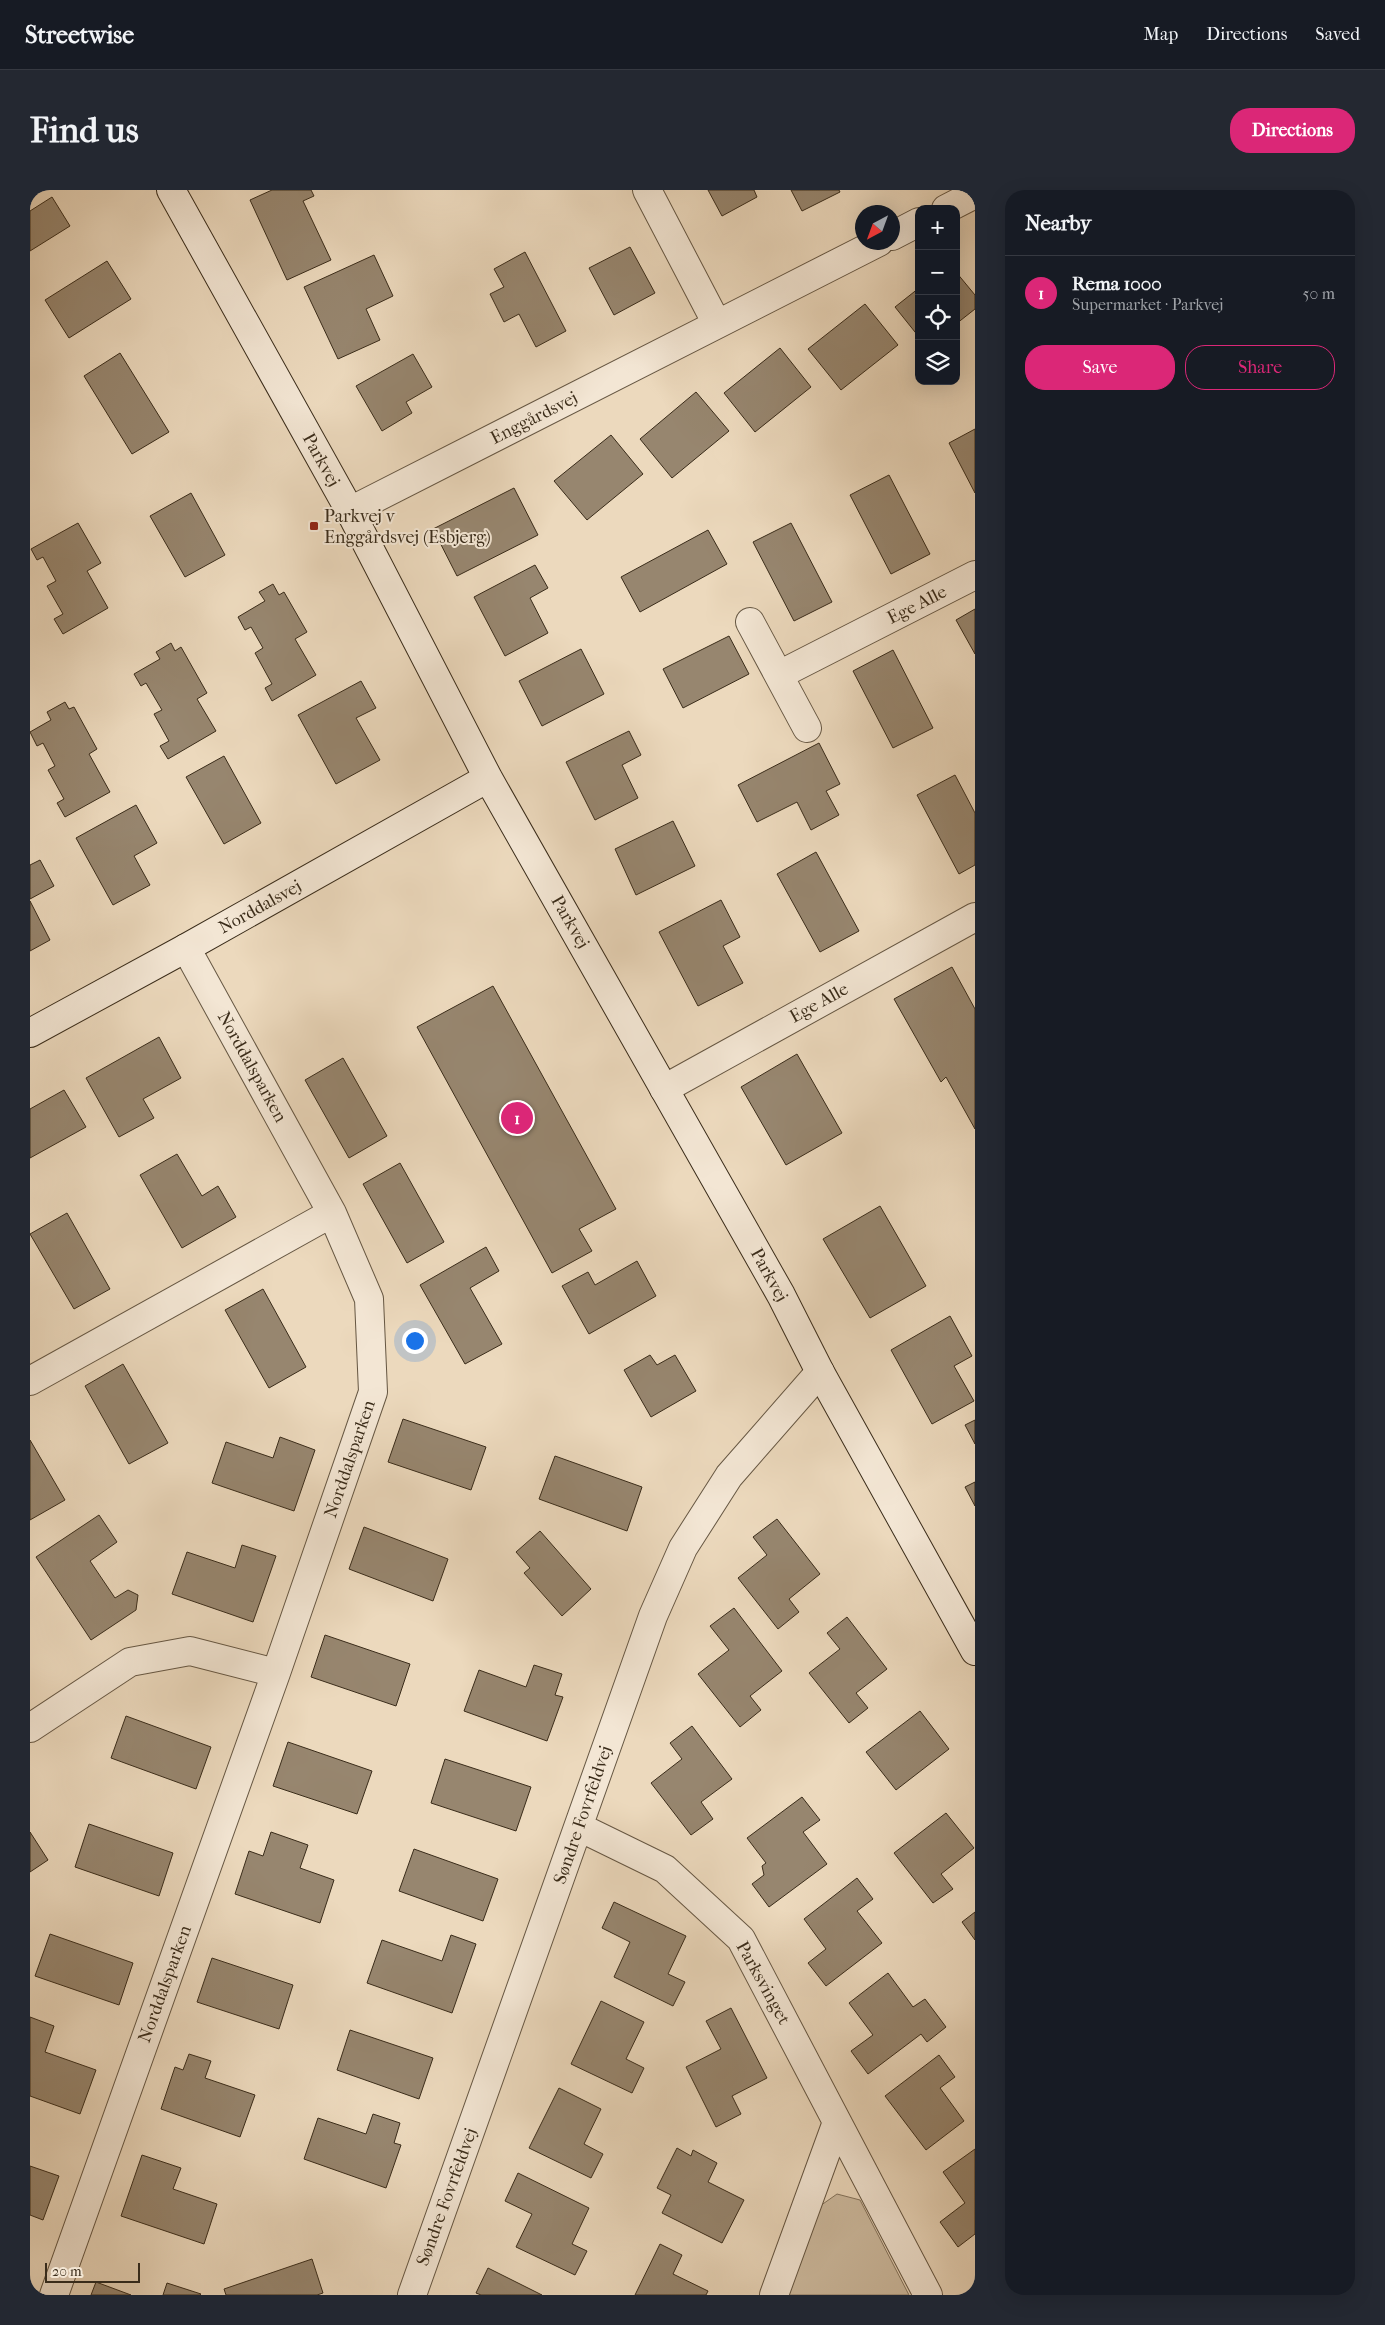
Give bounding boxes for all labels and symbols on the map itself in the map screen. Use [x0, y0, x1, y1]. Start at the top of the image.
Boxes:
north arrow [855, 205, 900, 250]
street label: Enggårdsvej [487, 387, 581, 449]
street label: Parkvej [298, 430, 344, 490]
place label: Parkvej v Enggårdsvej (Esbjerg) [324, 506, 491, 548]
marker: Parkvej v Enggårdsvej (Esbjerg) [308, 520, 320, 532]
street label: Ege Alle [884, 581, 950, 629]
street label: Norddalsvej [215, 876, 305, 938]
street label: Parkvej [546, 892, 594, 952]
street label: Ege Alle [786, 978, 852, 1028]
street label: Norddalsparken [213, 1008, 291, 1126]
pin: 1 [501, 1099, 533, 1137]
street label: Parkvej [746, 1245, 792, 1305]
your location [402, 1328, 428, 1354]
street label: Norddalsparken [320, 1397, 380, 1521]
street label: Søndre Fovrfeldvej [549, 1743, 617, 1887]
street label: Norddalsparken [134, 1922, 196, 2046]
street label: Parksvinget [731, 1938, 795, 2029]
street label: Søndre Fovrfeldvej [412, 2125, 482, 2269]
scale bar [45, 2260, 140, 2283]

